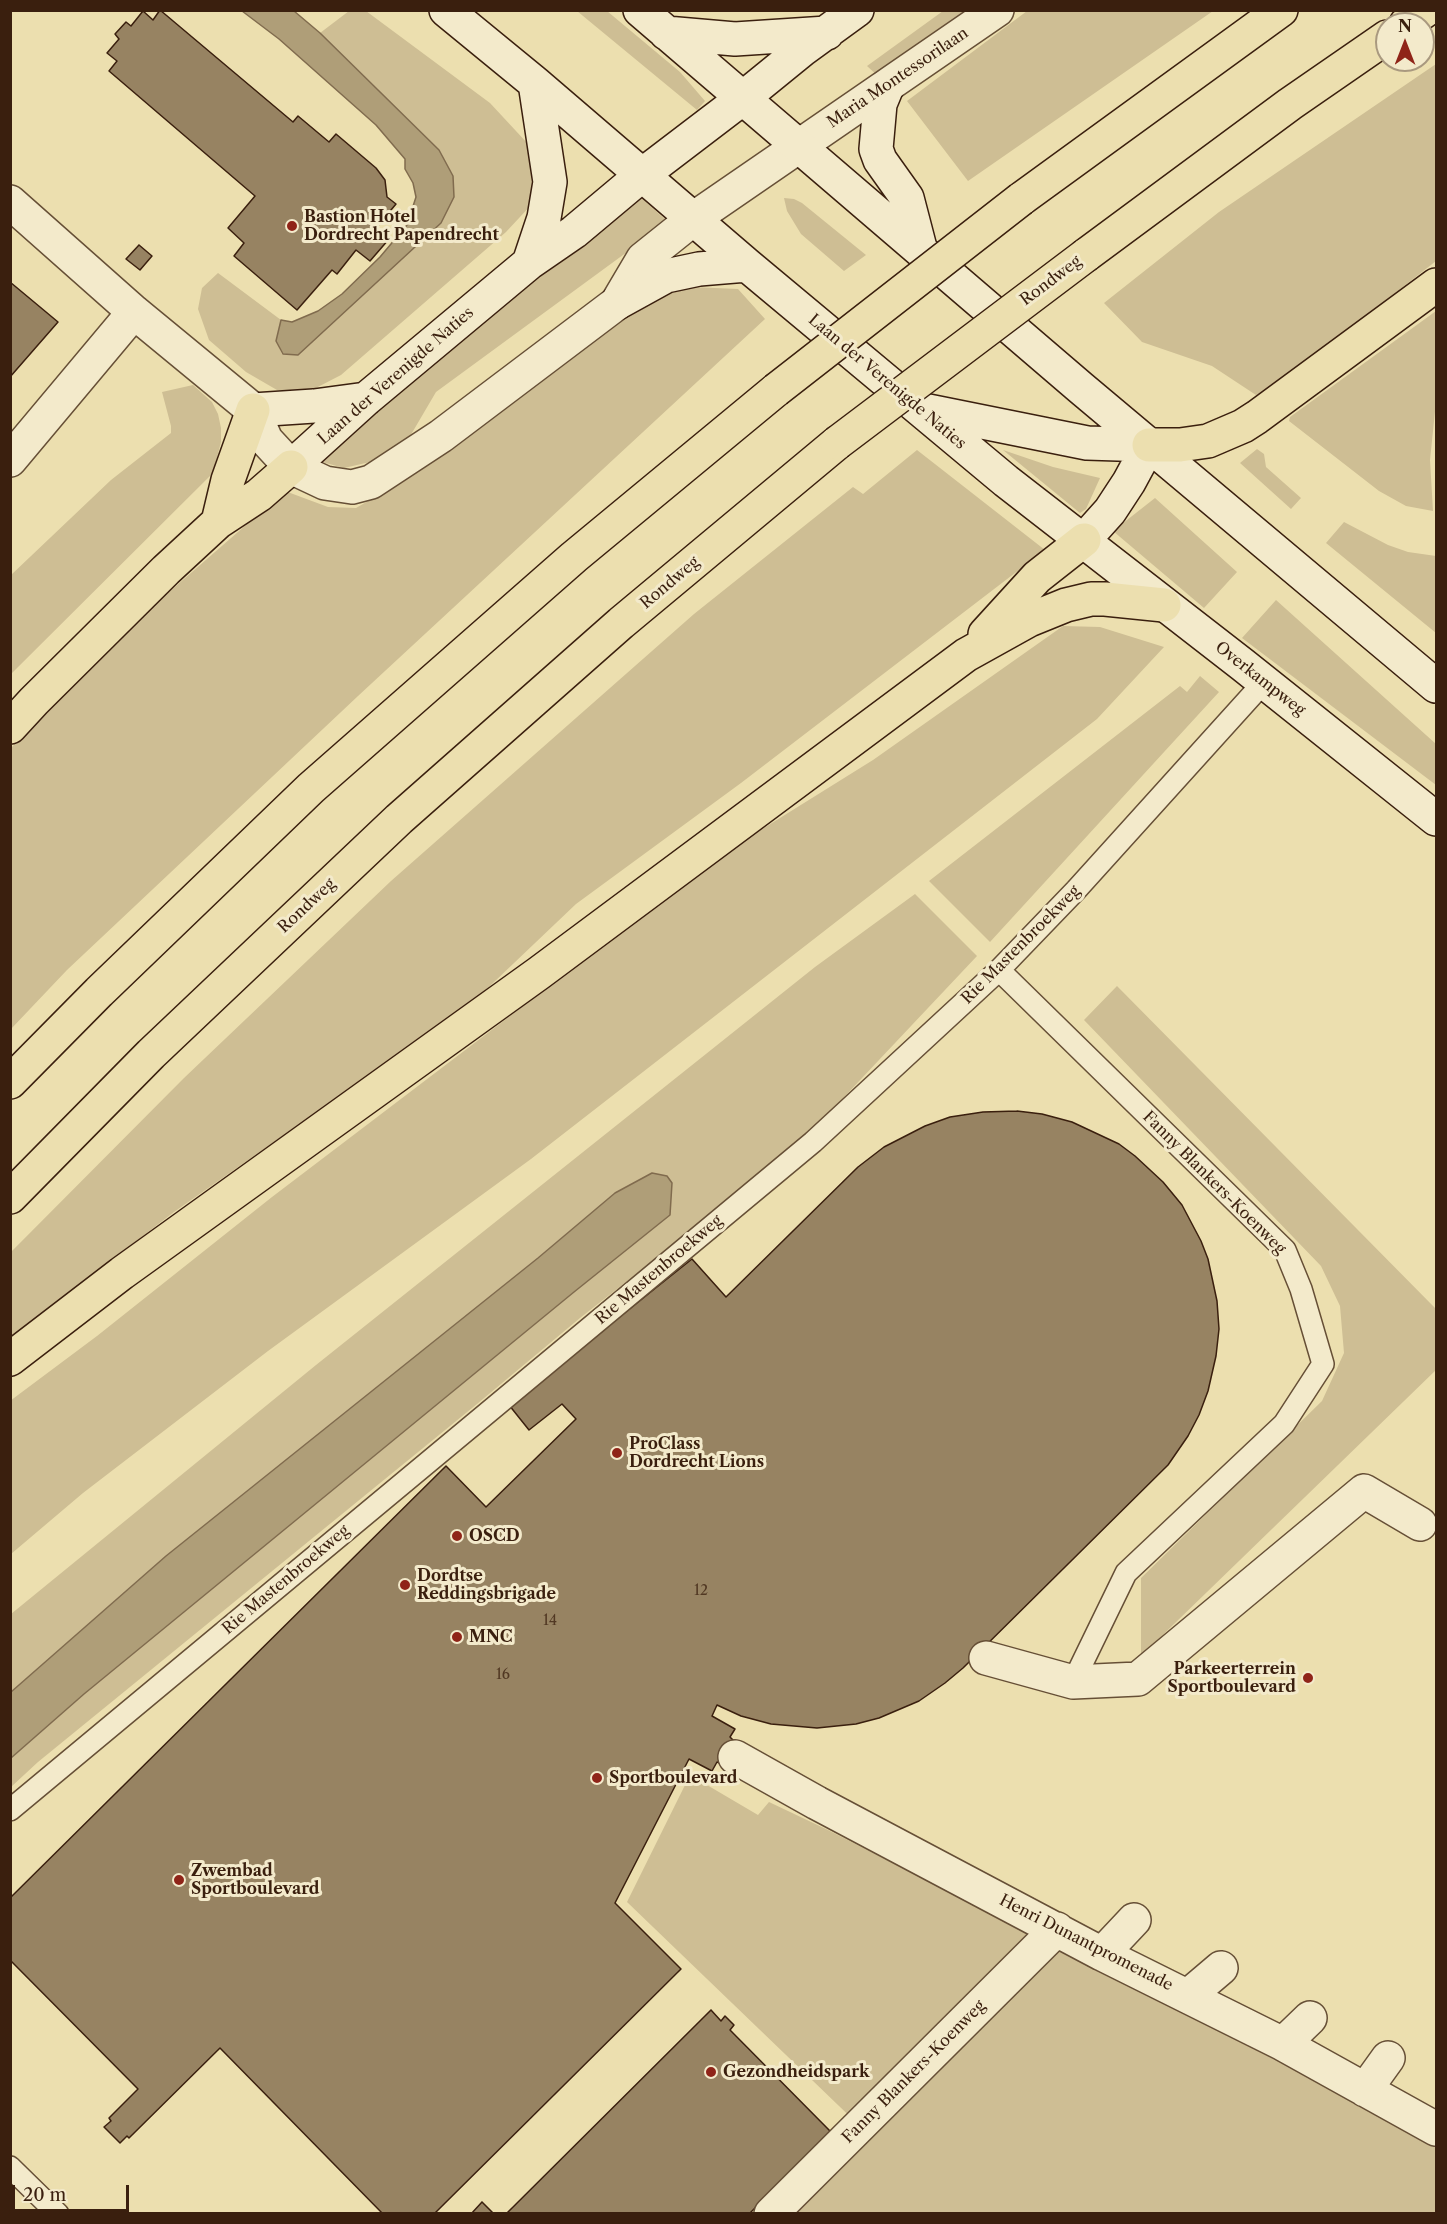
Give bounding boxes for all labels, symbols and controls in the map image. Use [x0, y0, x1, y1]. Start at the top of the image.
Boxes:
north arrow [1375, 12, 1435, 72]
text: N [1398, 16, 1412, 36]
street label: Maria Montessorilaan [824, 24, 972, 132]
place label: Bastion Hotel Dordrecht Papendrecht [304, 207, 499, 245]
marker: Bastion Hotel Dordrecht Papendrecht [285, 219, 299, 233]
street label: Rondweg [1017, 252, 1085, 310]
street label: Laan der Verenigde Naties [314, 303, 478, 449]
street label: Laan der Verenigde Naties [804, 310, 970, 454]
street label: Rondweg [637, 553, 703, 613]
street label: Overkampweg [1211, 638, 1309, 720]
street label: Rondweg [274, 875, 340, 937]
street label: Rie Mastenbroekweg [958, 882, 1084, 1008]
street label: Fanny Blankers-Koenweg [1139, 1108, 1289, 1258]
street label: Rie Mastenbroekweg [592, 1211, 726, 1329]
place label: ProClass Dordrecht Lions [629, 1434, 764, 1472]
marker: ProClass Dordrecht Lions [610, 1446, 624, 1460]
street label: Rie Mastenbroekweg [219, 1521, 353, 1639]
place label: OSCD [469, 1526, 520, 1546]
marker: OSCD [450, 1529, 464, 1543]
place label: Dordtse Reddingsbrigade [417, 1566, 556, 1604]
marker: Dordtse Reddingsbrigade [398, 1578, 412, 1592]
house number: 12 [694, 1583, 708, 1599]
house number: 14 [543, 1613, 557, 1629]
place label: MNC [469, 1627, 513, 1647]
marker: MNC [450, 1630, 464, 1644]
place label: Parkeerterrein Sportboulevard [1168, 1659, 1296, 1697]
house number: 16 [496, 1667, 510, 1683]
marker: Parkeerterrein Sportboulevard [1301, 1671, 1315, 1685]
place label: Sportboulevard [609, 1768, 737, 1788]
marker: Sportboulevard [590, 1771, 604, 1785]
place label: Zwembad Sportboulevard [191, 1861, 319, 1899]
marker: Zwembad Sportboulevard [172, 1873, 186, 1887]
street label: Henri Dunantpromenade [996, 1891, 1176, 1995]
street label: Fanny Blankers-Koenweg [839, 1997, 989, 2147]
place label: Gezondheidspark [723, 2062, 870, 2082]
marker: Gezondheidspark [704, 2065, 718, 2079]
scale bar [15, 2173, 132, 2211]
text: 20 m [23, 2184, 66, 2206]

